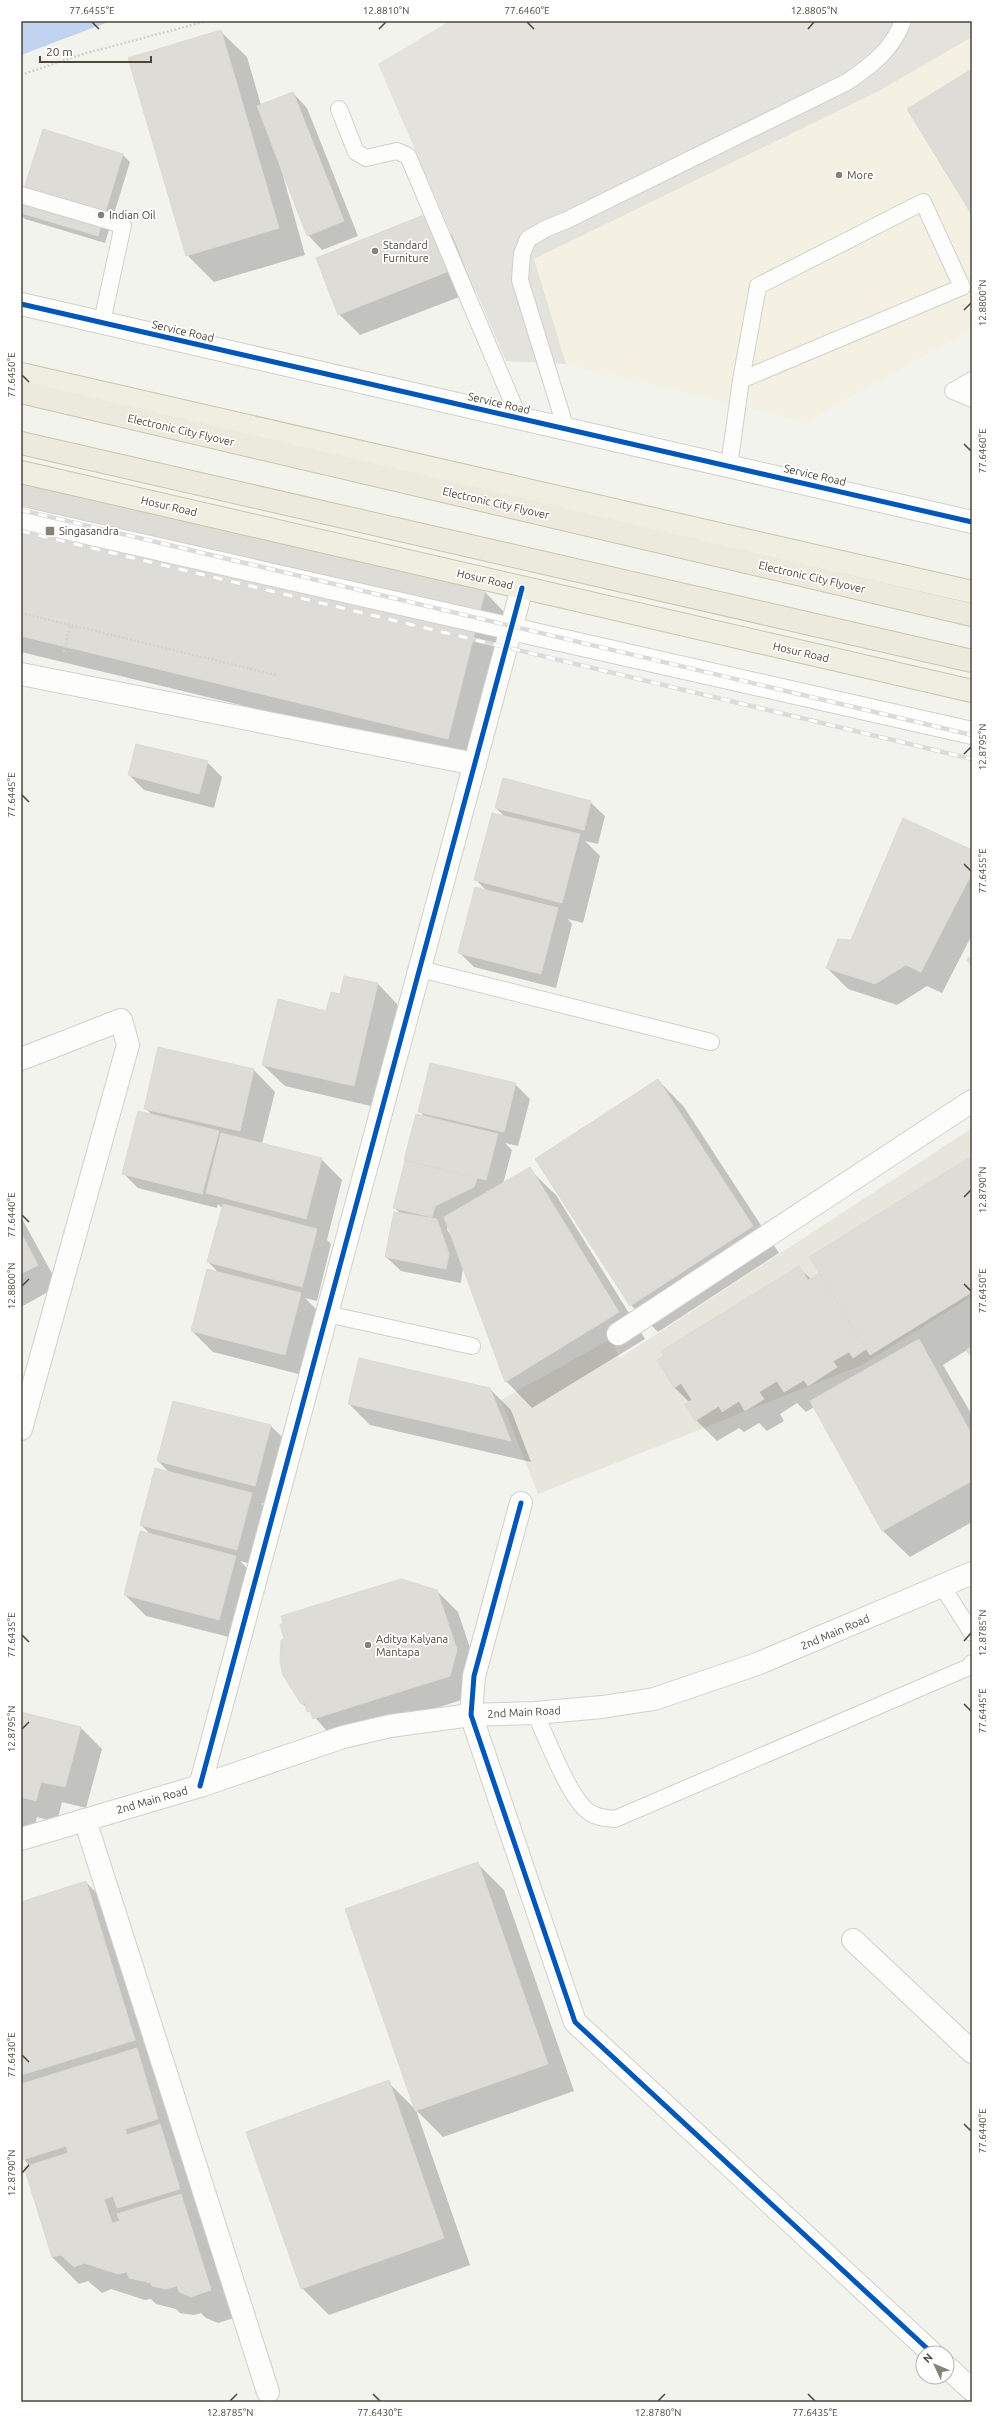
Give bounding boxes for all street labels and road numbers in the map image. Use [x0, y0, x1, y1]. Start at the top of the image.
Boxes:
street label: Service Road [151, 318, 215, 344]
street label: Service Road [467, 390, 531, 416]
street label: Electronic City Flyover [126, 412, 236, 448]
street label: Service Road [783, 462, 847, 488]
street label: Electronic City Flyover [441, 485, 551, 521]
street label: Hosur Road [140, 494, 198, 518]
street label: Electronic City Flyover [757, 559, 867, 595]
street label: Hosur Road [456, 567, 514, 591]
street label: Hosur Road [772, 640, 830, 664]
street label: 2nd Main Road [799, 1612, 871, 1652]
street label: 2nd Main Road [487, 1704, 561, 1720]
street label: 2nd Main Road [115, 1784, 189, 1816]

